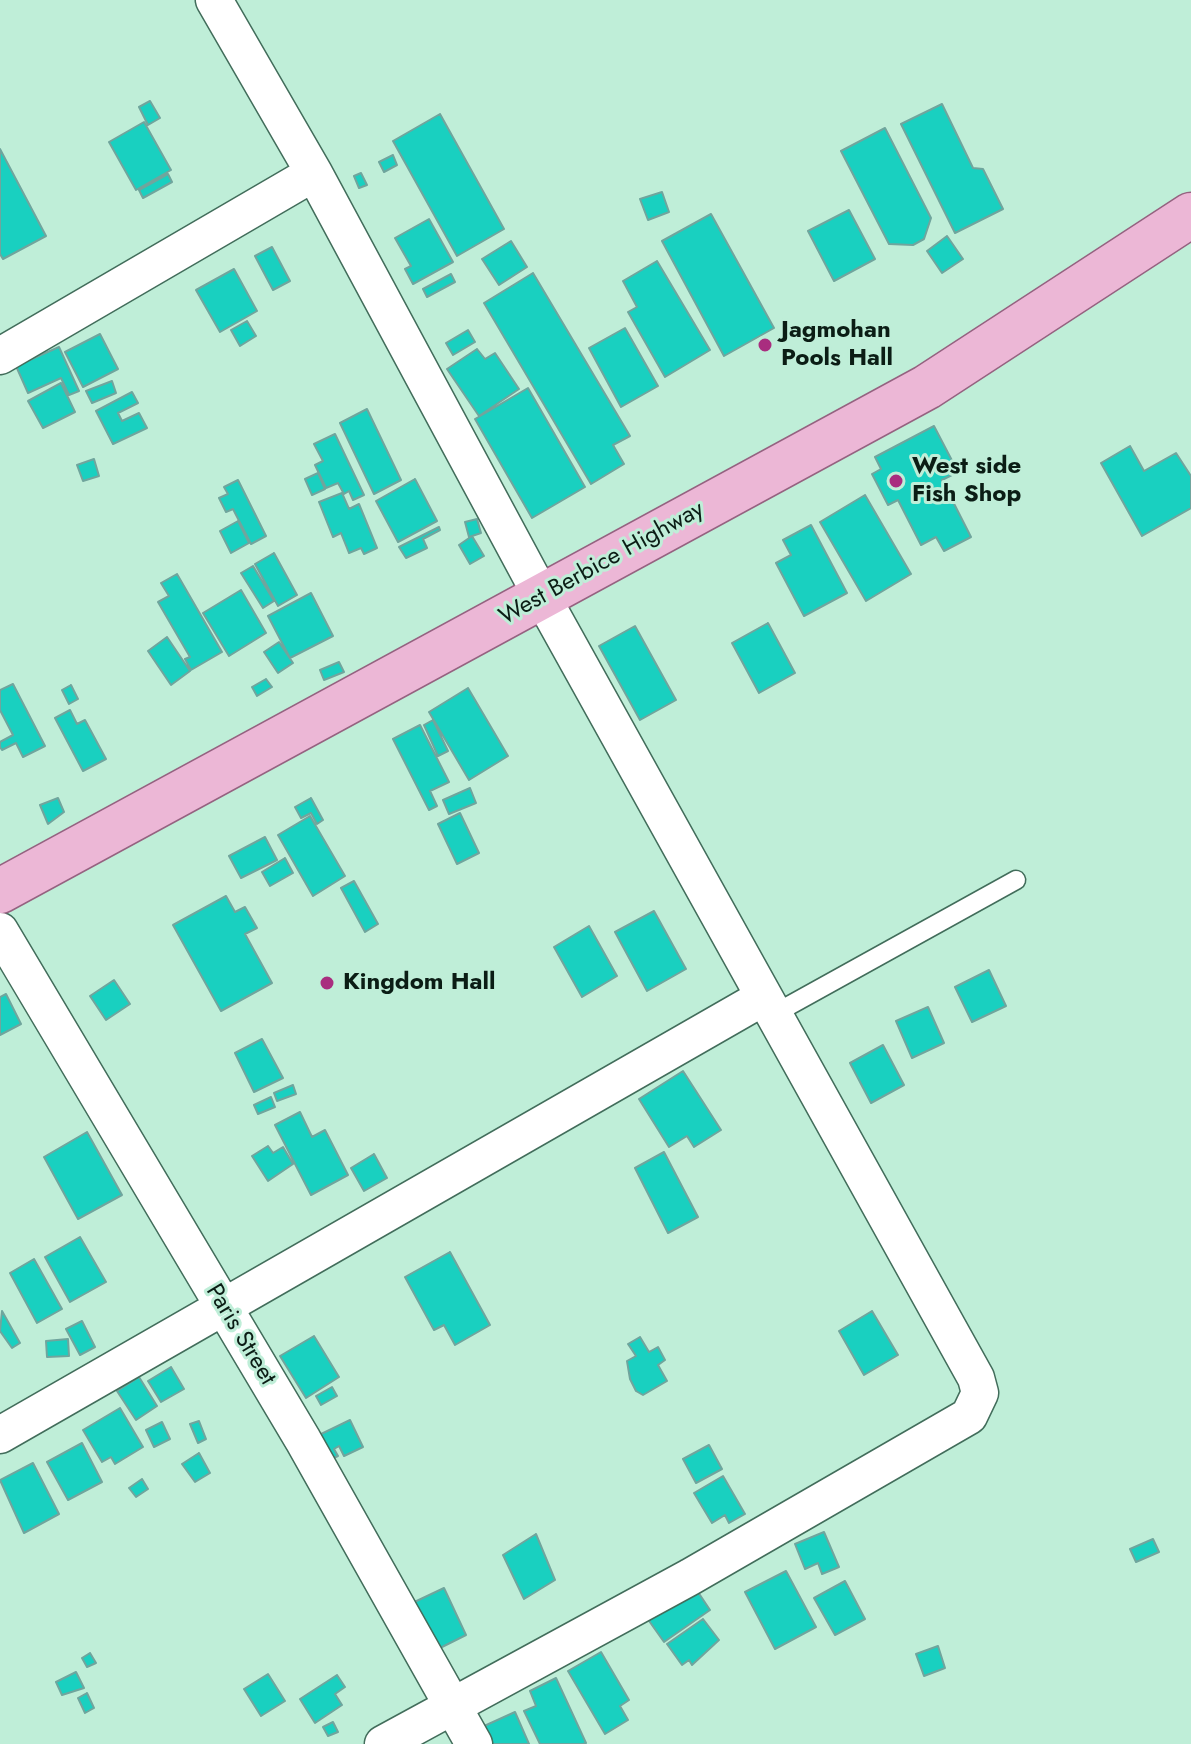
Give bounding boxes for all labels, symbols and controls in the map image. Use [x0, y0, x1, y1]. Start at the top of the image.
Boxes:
place label: Jagmohan Pools Hall [781, 317, 893, 373]
marker: Jagmohan Pools Hall [756, 336, 774, 354]
place label: West side Fish Shop [912, 453, 1021, 509]
marker: West side Fish Shop [887, 472, 905, 490]
street label: West Berbice Highway [495, 496, 709, 632]
place label: Kingdom Hall [343, 969, 495, 997]
marker: Kingdom Hall [318, 974, 336, 992]
street label: Paris Street [199, 1279, 281, 1391]

